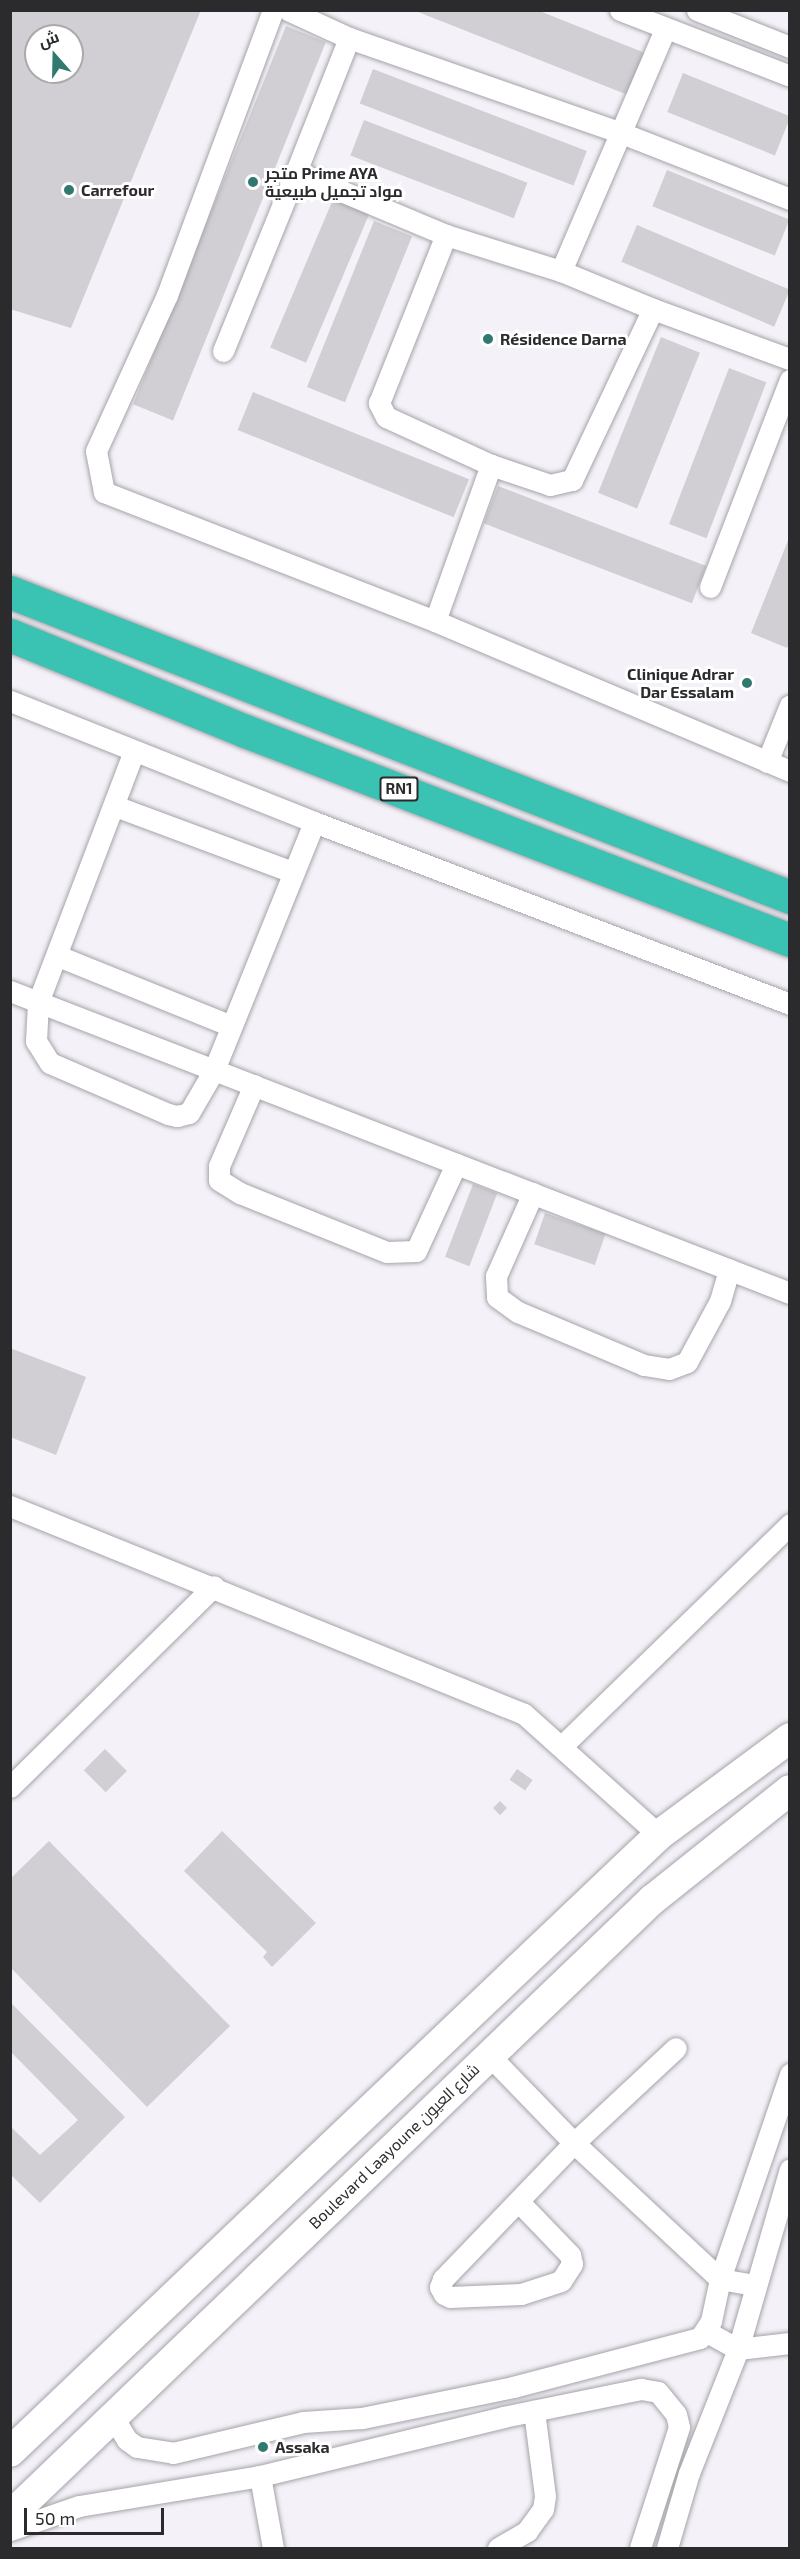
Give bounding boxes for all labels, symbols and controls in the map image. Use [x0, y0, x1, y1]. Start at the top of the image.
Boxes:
north arrow [24, 24, 84, 84]
text: ش [35, 26, 61, 51]
place label: متجر Prime AYA مواد تجميل طبيعية [265, 163, 403, 201]
marker: متجر Prime AYA مواد تجميل طبيعية [246, 175, 260, 189]
place label: Carrefour [81, 180, 154, 200]
marker: Carrefour [62, 183, 76, 197]
place label: Résidence Darna [500, 329, 627, 349]
marker: Résidence Darna [481, 332, 495, 346]
place label: Clinique Adrar Dar Essalam [627, 664, 734, 702]
marker: Clinique Adrar Dar Essalam [738, 674, 756, 692]
road number: RN1 [378, 777, 420, 801]
street label: Boulevard Laayoune شارع العيون [305, 2059, 483, 2233]
place label: Assaka [275, 2437, 330, 2457]
marker: Assaka [256, 2440, 270, 2454]
scale bar [27, 2496, 166, 2534]
text: 50 m [35, 2507, 75, 2529]

